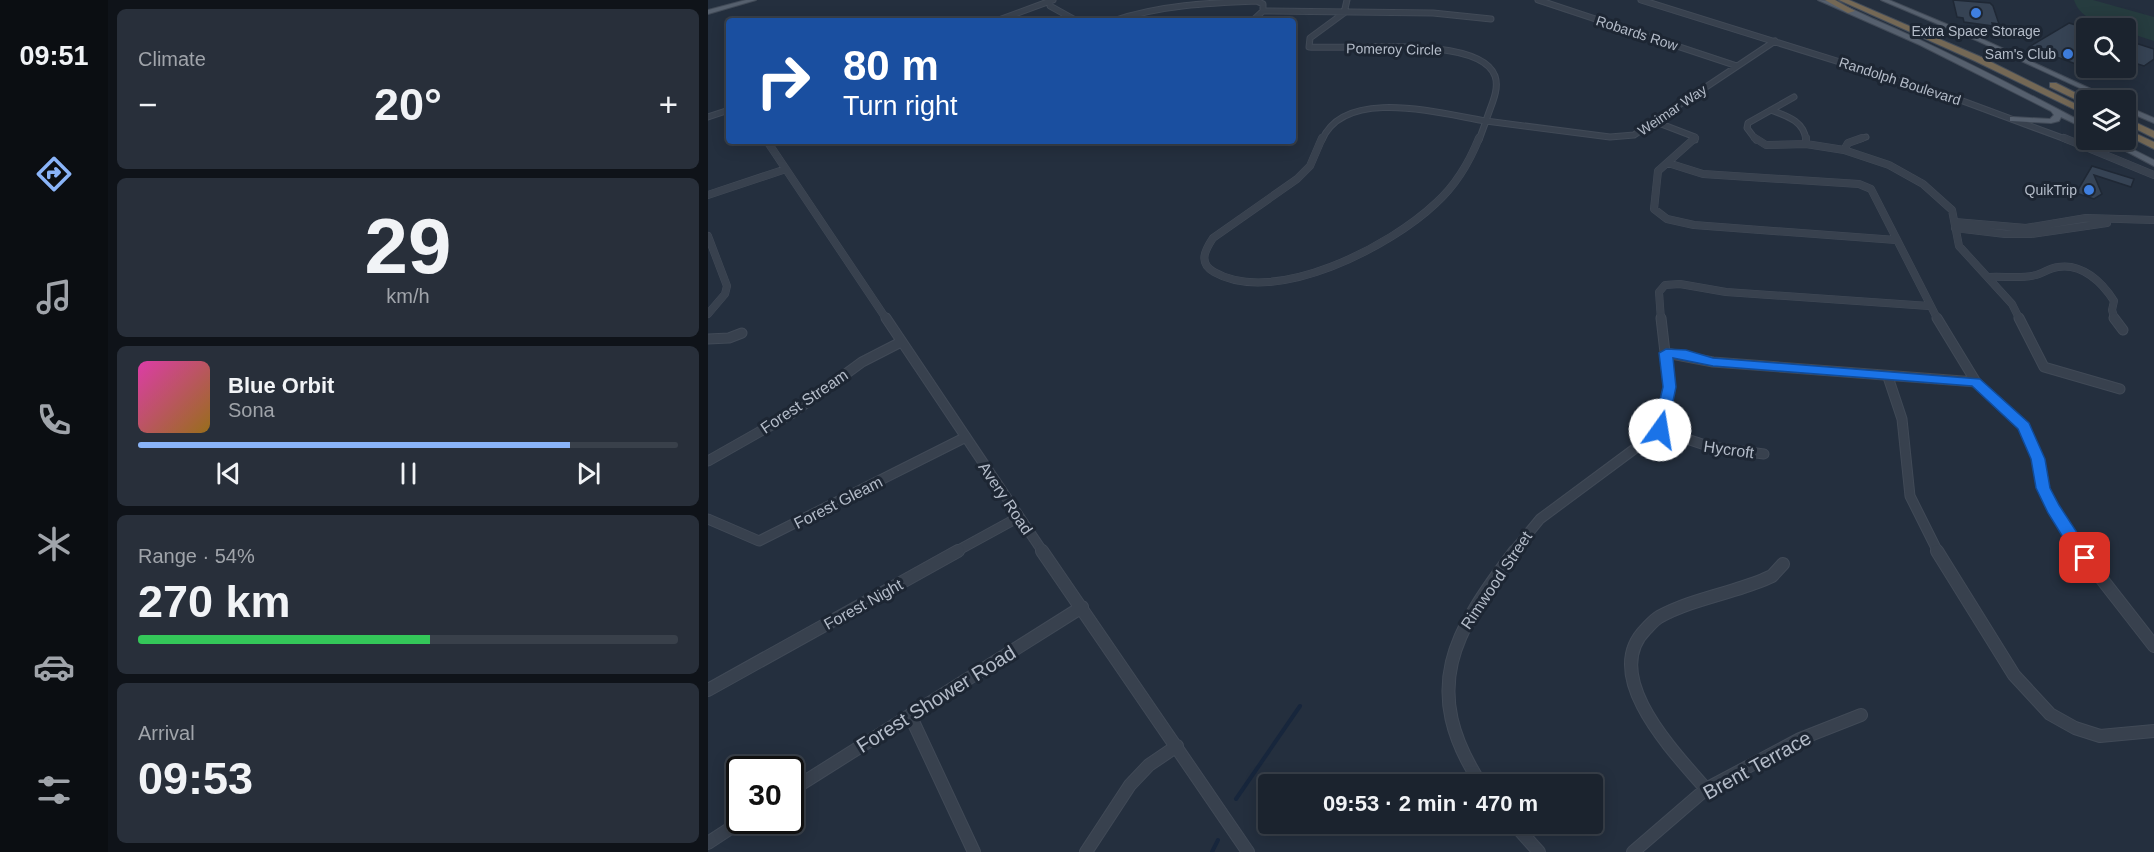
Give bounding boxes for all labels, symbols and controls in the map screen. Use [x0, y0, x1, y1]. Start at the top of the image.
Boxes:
marker: Extra Space Storage [1969, 6, 1983, 20]
street label: Robards Row [1594, 12, 1681, 54]
map controls [2076, 18, 2136, 150]
button: search [2076, 18, 2136, 78]
place label: Extra Space Storage [1911, 23, 2041, 39]
street label: Pomeroy Circle [1346, 40, 1442, 58]
text: 09:51 [19, 41, 89, 71]
icon: right [744, 42, 822, 120]
text: 80 m [843, 42, 939, 89]
place label: Sam's Club [1985, 46, 2056, 62]
marker: Sam's Club [2061, 47, 2075, 61]
text: Climate [138, 48, 206, 70]
street label: Randolph Boulevard [1837, 54, 1963, 108]
text: 20° [374, 79, 442, 130]
street label: Weimar Way [1635, 81, 1709, 139]
text: − [138, 86, 157, 123]
text: + [659, 86, 678, 123]
button: layers [2076, 90, 2136, 150]
text: Turn right [843, 91, 958, 121]
icon: directions [33, 153, 75, 195]
place label: QuikTrip [2025, 182, 2077, 198]
marker: QuikTrip [2082, 183, 2096, 197]
text: 29 [365, 202, 451, 290]
icon: music [33, 276, 75, 318]
text: km/h [386, 285, 430, 307]
street label: Forest Stream [758, 366, 851, 437]
text: Blue Orbit [228, 373, 334, 398]
position arrow [1628, 398, 1692, 462]
icon: phone [33, 399, 75, 441]
text: Sona [228, 399, 275, 421]
street label: Hycroft [1703, 438, 1756, 462]
icon: previous [212, 457, 245, 490]
icon: pause [392, 457, 425, 490]
icon: next [572, 457, 605, 490]
street label: Avery Road [975, 459, 1036, 538]
street label: Forest Gleam [791, 473, 885, 532]
icon: climate [33, 523, 75, 565]
street label: Rimwood Street [1458, 528, 1536, 632]
pin [2059, 532, 2110, 583]
icon: arrive [2068, 541, 2101, 574]
text: Range · 54% [138, 545, 255, 567]
text: 270 km [138, 576, 291, 627]
street label: Forest Night [821, 576, 906, 633]
street label: Forest Shower Road [852, 641, 1020, 757]
icon: car [33, 646, 75, 688]
text: Arrival [138, 722, 195, 744]
street label: Brent Terrace [1699, 726, 1815, 804]
text: 09:53 [138, 753, 253, 804]
speed limit sign: 30 [726, 756, 804, 834]
icon: filters [33, 769, 75, 811]
text: 09:53 · 2 min · 470 m [1323, 791, 1538, 816]

